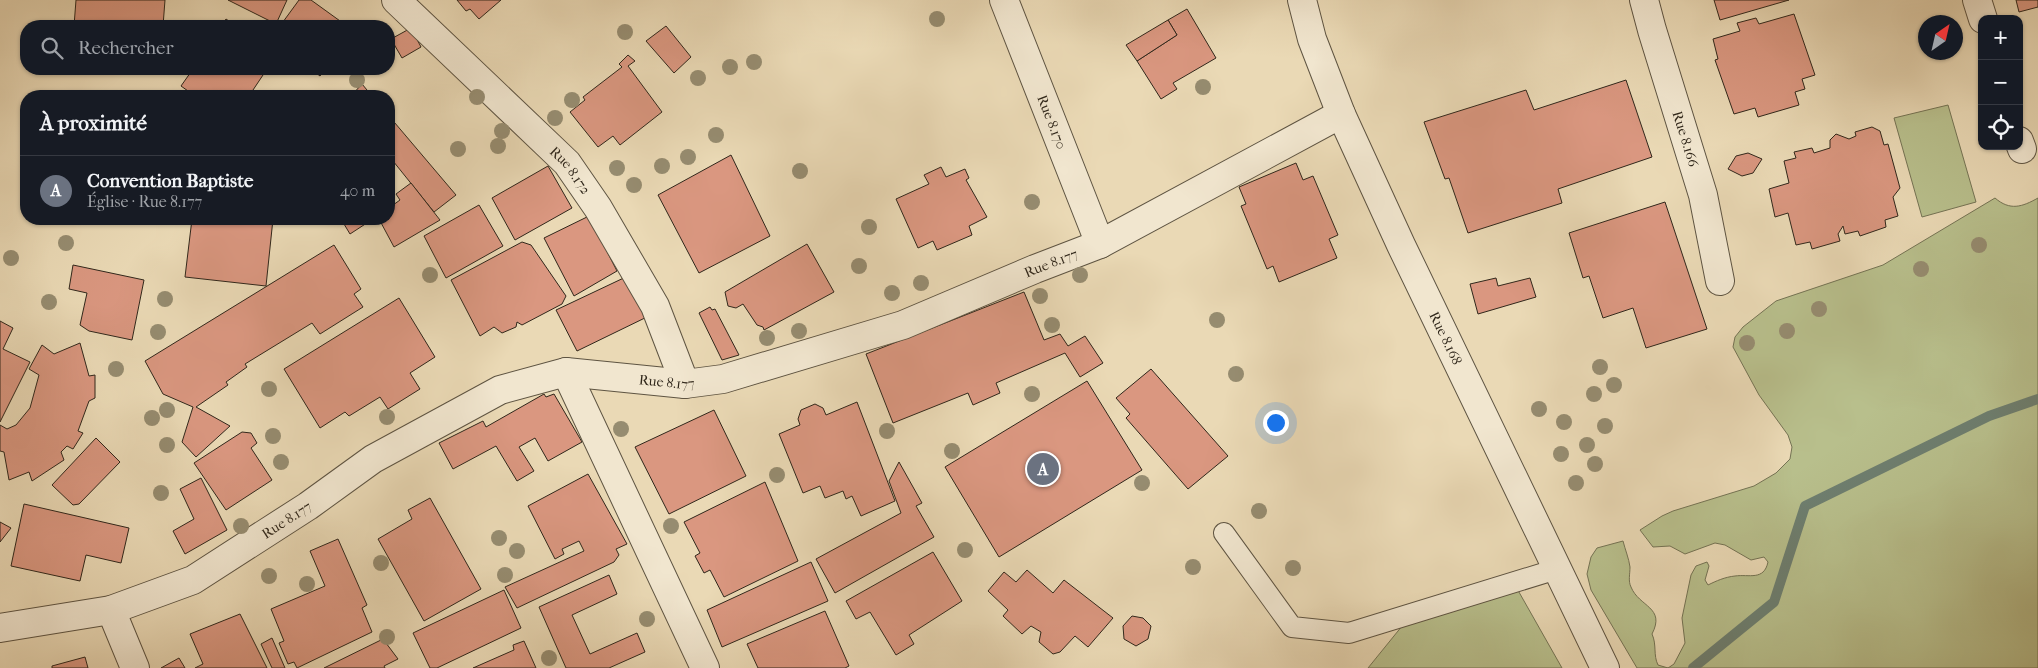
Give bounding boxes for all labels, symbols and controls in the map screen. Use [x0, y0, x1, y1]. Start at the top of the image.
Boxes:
north arrow [1918, 15, 1963, 60]
map controls [1978, 15, 2023, 150]
button: + [1978, 15, 2023, 60]
search box [20, 20, 395, 75]
icon: search [38, 34, 66, 62]
text: Rechercher [78, 37, 174, 59]
button: − [1978, 60, 2023, 105]
street label: Rue 8.170 [1033, 92, 1070, 152]
button: locate [1978, 105, 2023, 150]
street label: Rue 8.166 [1669, 109, 1702, 169]
text: À proximité [40, 111, 147, 135]
street label: Rue 8.172 [546, 143, 594, 198]
text: Convention Baptiste [87, 170, 253, 192]
text: A [51, 181, 61, 200]
text: 40 m [340, 181, 375, 200]
text: Église · Rue 8.177 [87, 192, 202, 211]
street label: Rue 8.177 [1022, 245, 1081, 282]
street label: Rue 8.168 [1425, 309, 1465, 368]
street label: Rue 8.177 [638, 371, 696, 393]
your location [1263, 410, 1289, 436]
pin: A [1027, 450, 1059, 488]
street label: Rue 8.177 [259, 498, 315, 543]

